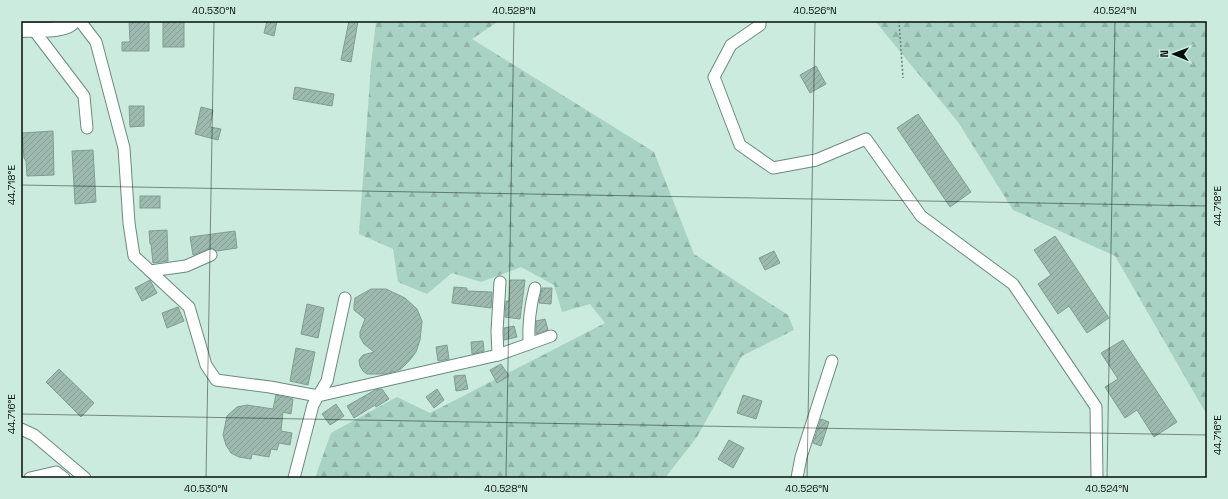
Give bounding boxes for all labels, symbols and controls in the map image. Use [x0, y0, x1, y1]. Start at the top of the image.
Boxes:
text: 40.530°N [192, 4, 236, 17]
text: 40.528°N [492, 4, 536, 17]
text: 40.526°N [793, 4, 837, 17]
text: 40.524°N [1093, 4, 1137, 17]
north arrow [1154, 34, 1194, 74]
text: N [1157, 50, 1171, 58]
text: 44.718°E [5, 165, 18, 205]
text: 44.718°E [1211, 186, 1224, 226]
text: 44.716°E [5, 394, 18, 434]
text: 44.716°E [1211, 415, 1224, 455]
text: 40.530°N [184, 482, 228, 495]
text: 40.528°N [484, 482, 528, 495]
text: 40.526°N [785, 482, 829, 495]
text: 40.524°N [1085, 482, 1129, 495]

